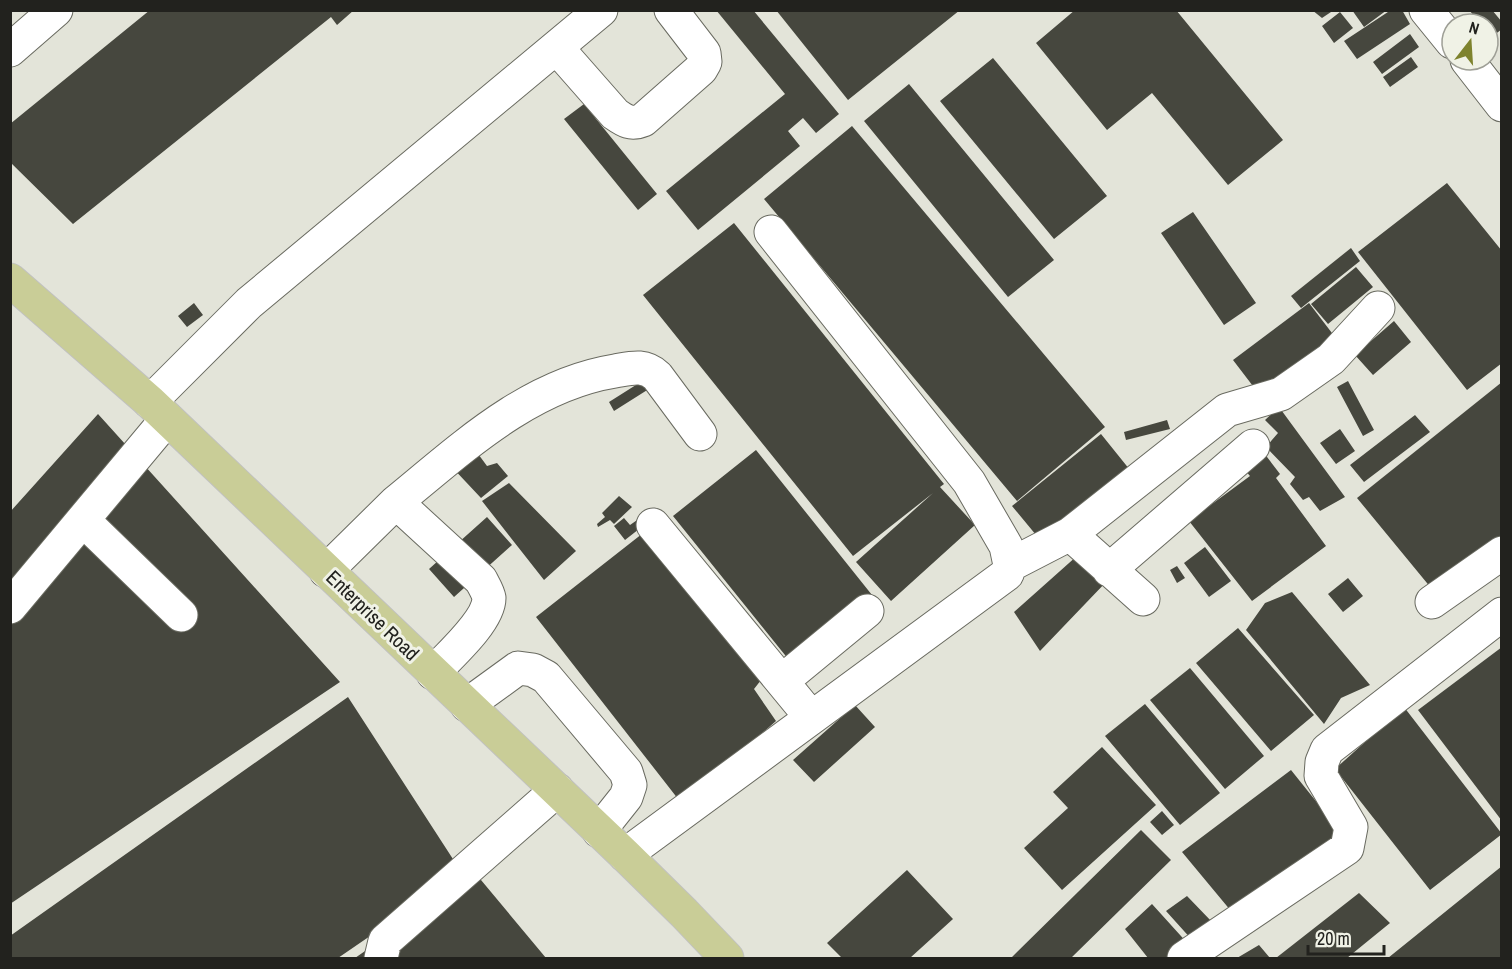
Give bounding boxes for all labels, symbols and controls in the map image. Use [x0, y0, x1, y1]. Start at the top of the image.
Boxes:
north arrow [1440, 12, 1500, 72]
text: N [1467, 16, 1482, 40]
street label: Enterprise Road [321, 564, 425, 666]
scale bar [1308, 918, 1384, 956]
text: 20 m [1317, 926, 1350, 951]

